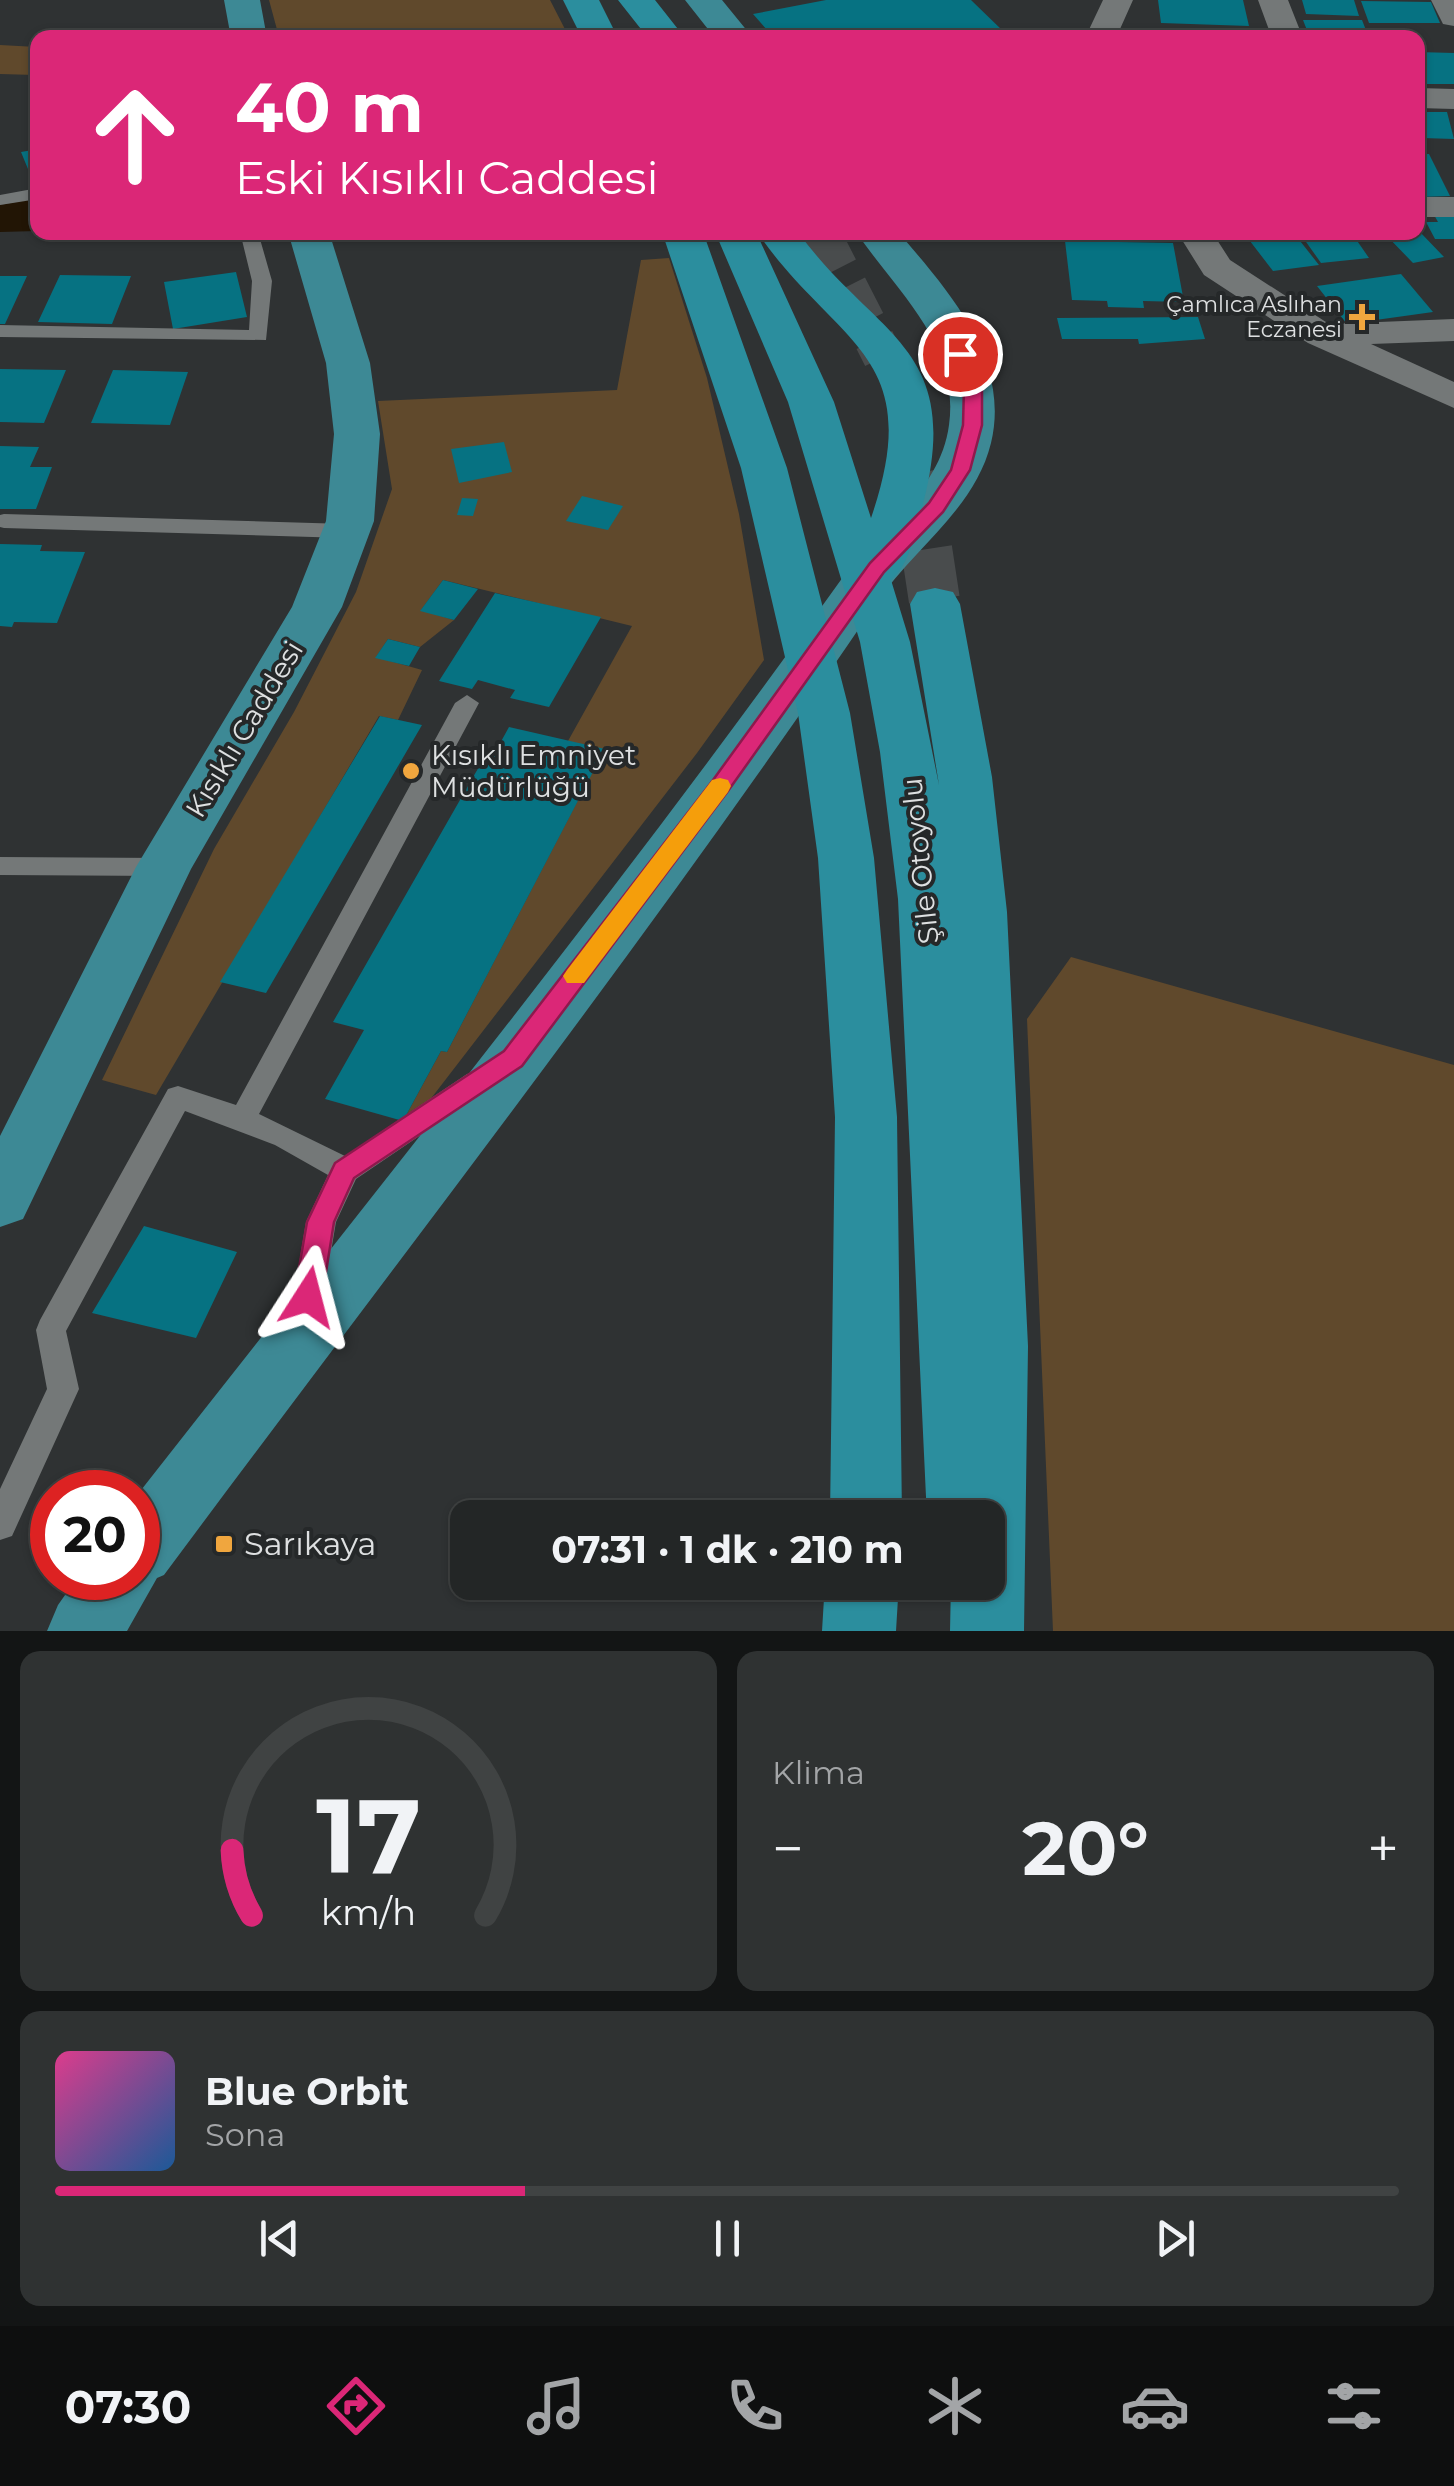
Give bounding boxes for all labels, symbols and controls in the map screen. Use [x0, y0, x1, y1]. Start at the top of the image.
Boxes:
text: 40 m [235, 64, 424, 150]
icon: ahead [70, 70, 200, 200]
text: Eski Kısıklı Caddesi [235, 150, 659, 205]
place label: Çamlıca Aslıhan Eczanesi [1166, 291, 1342, 343]
marker: Çamlıca Aslıhan Eczanesi [1351, 306, 1373, 328]
pin [918, 312, 1003, 397]
icon: arrive [933, 327, 988, 382]
street label: Kısıklı Caddesi [178, 635, 310, 823]
place label: Kısıklı Emniyet Müdürlüğü [431, 738, 636, 804]
marker: Kısıklı Emniyet Müdürlüğü [400, 760, 422, 782]
street label: Şile Otoyolu [894, 776, 946, 946]
position arrow [256, 1245, 360, 1349]
speed limit sign: 20 [30, 1470, 160, 1600]
place label: Sarıkaya [244, 1524, 376, 1563]
text: 07:31 · 1 dk · 210 m [551, 1526, 904, 1573]
marker: Sarıkaya [213, 1533, 235, 1555]
text: Klima [772, 1753, 865, 1792]
text: 17 [316, 1772, 421, 1899]
text: 20° [1022, 1802, 1149, 1894]
text: − [772, 1815, 804, 1882]
text: + [1367, 1815, 1399, 1882]
text: km/h [321, 1890, 416, 1934]
text: Blue Orbit [205, 2068, 409, 2115]
text: Sona [205, 2115, 285, 2154]
icon: previous [252, 2211, 307, 2266]
icon: pause [700, 2211, 755, 2266]
icon: next [1148, 2211, 1203, 2266]
icon: directions [321, 2371, 391, 2441]
icon: music [521, 2371, 591, 2441]
icon: phone [720, 2371, 790, 2441]
icon: climate [920, 2371, 990, 2441]
icon: car [1120, 2371, 1190, 2441]
icon: filters [1319, 2371, 1389, 2441]
text: 07:30 [65, 2379, 191, 2434]

